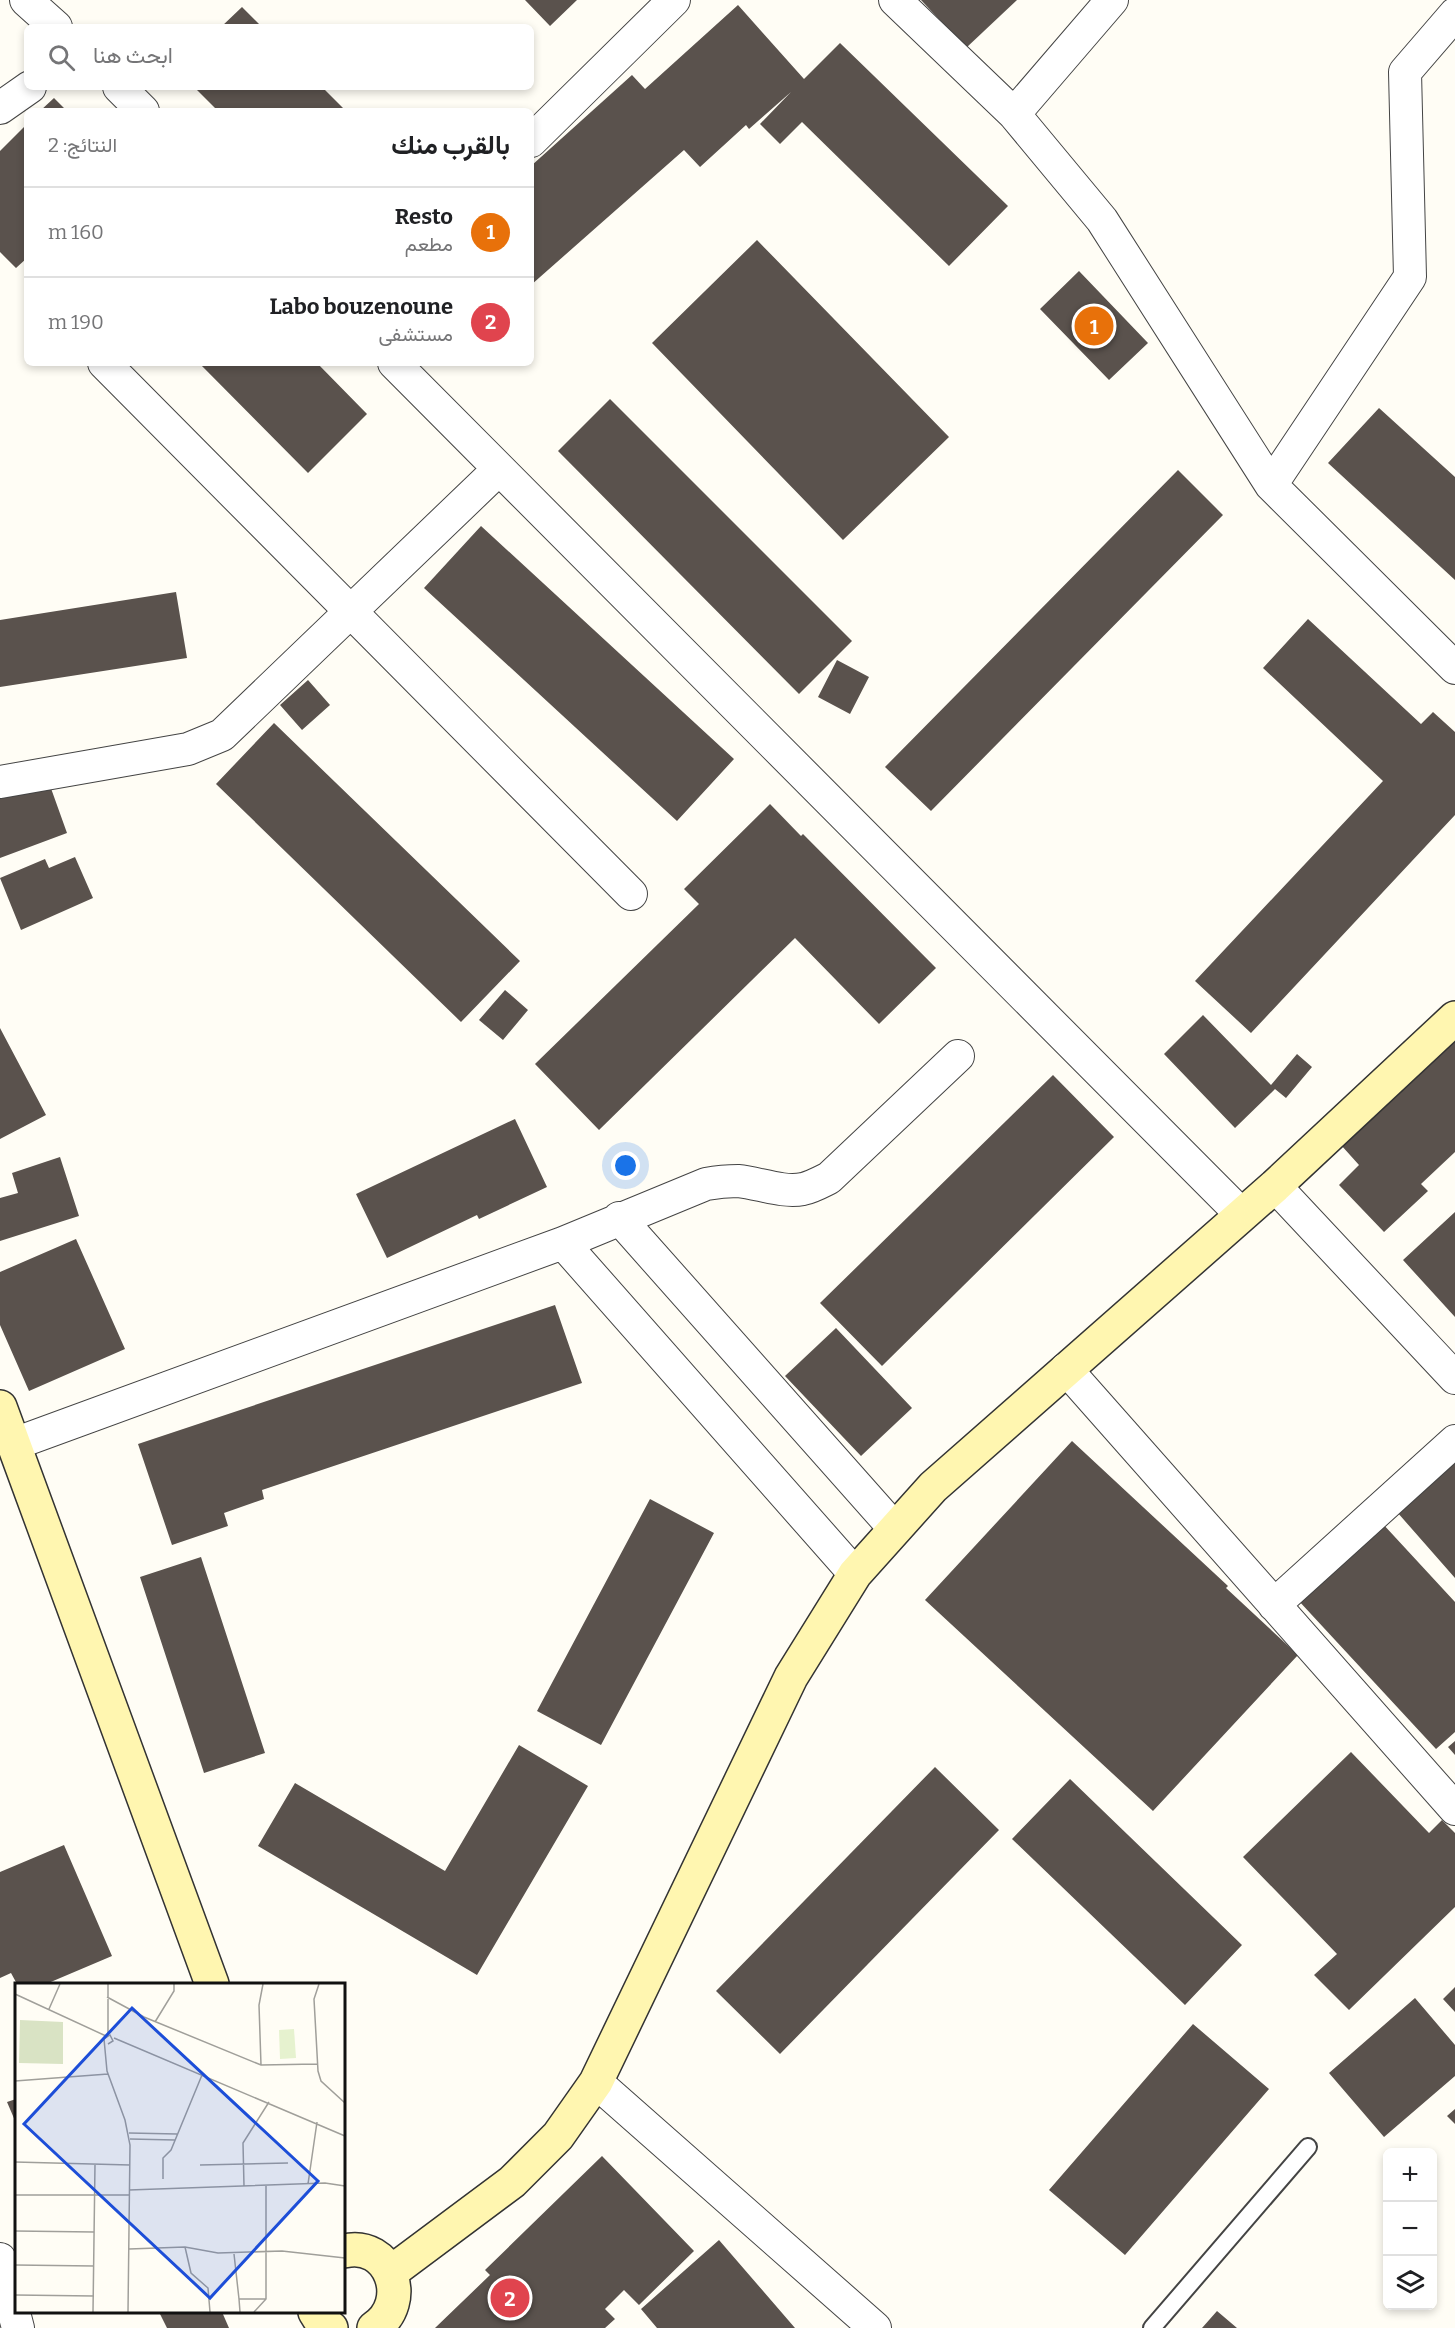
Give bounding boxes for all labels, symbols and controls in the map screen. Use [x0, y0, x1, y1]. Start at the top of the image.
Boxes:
search box [24, 24, 534, 90]
icon: search [45, 41, 78, 74]
text: ابحث هنا [93, 42, 173, 69]
text: بالقرب منك [391, 130, 510, 161]
text: النتائج: 2 [48, 133, 117, 157]
text: Resto [395, 203, 453, 230]
text: 160 m [48, 220, 104, 244]
text: 1 [486, 220, 495, 244]
text: مطعم [405, 232, 453, 256]
text: Labo bouzenoune [269, 293, 453, 320]
pin: 1 [1074, 304, 1114, 348]
text: 190 m [48, 310, 104, 334]
text: 2 [485, 310, 496, 334]
text: مستشفى [378, 322, 453, 346]
your location [611, 1151, 640, 1180]
inset map [15, 1983, 345, 2313]
map controls [1383, 2148, 1437, 2310]
button: + [1383, 2148, 1437, 2202]
button: − [1383, 2202, 1437, 2256]
button: layers [1383, 2256, 1437, 2310]
pin: 2 [490, 2276, 530, 2320]

